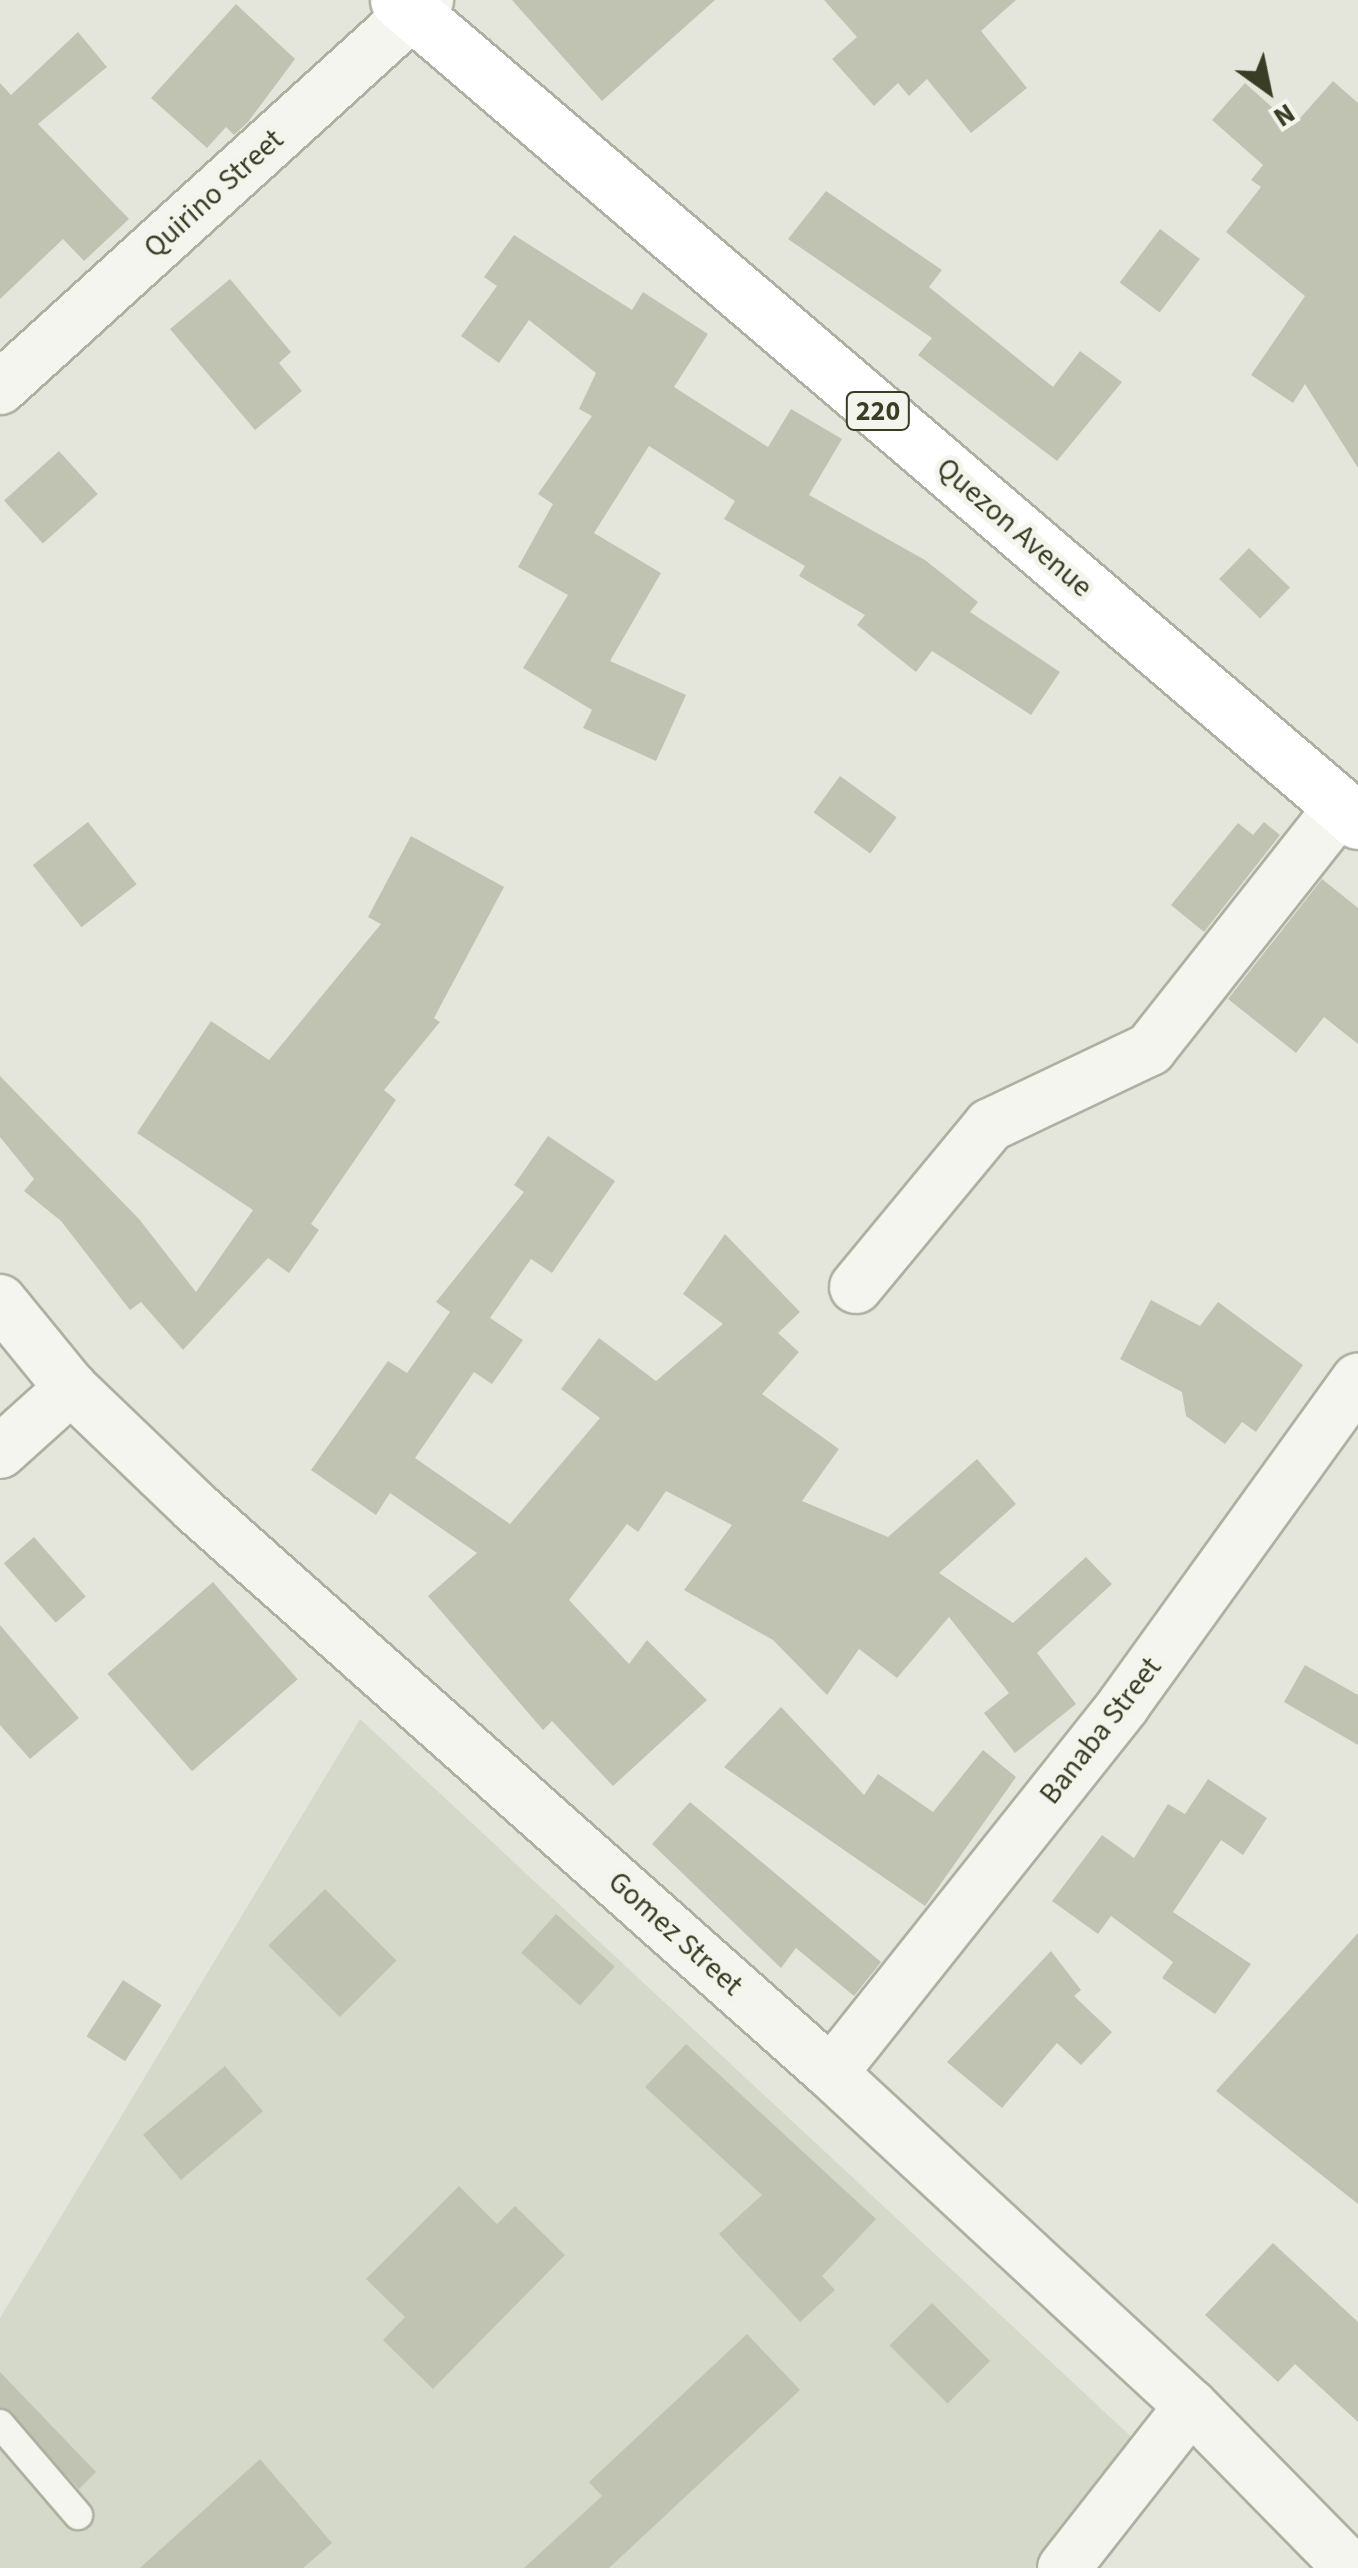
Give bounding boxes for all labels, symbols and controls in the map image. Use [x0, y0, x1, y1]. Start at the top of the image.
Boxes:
north arrow [1218, 40, 1318, 140]
text: N [1266, 93, 1303, 137]
street label: Quirino Street [137, 122, 291, 266]
road number: 220 [846, 388, 910, 434]
street label: Quezon Avenue [929, 451, 1099, 605]
street label: Banaba Street [1032, 1650, 1170, 1812]
street label: Gomez Street [600, 1864, 750, 2004]

